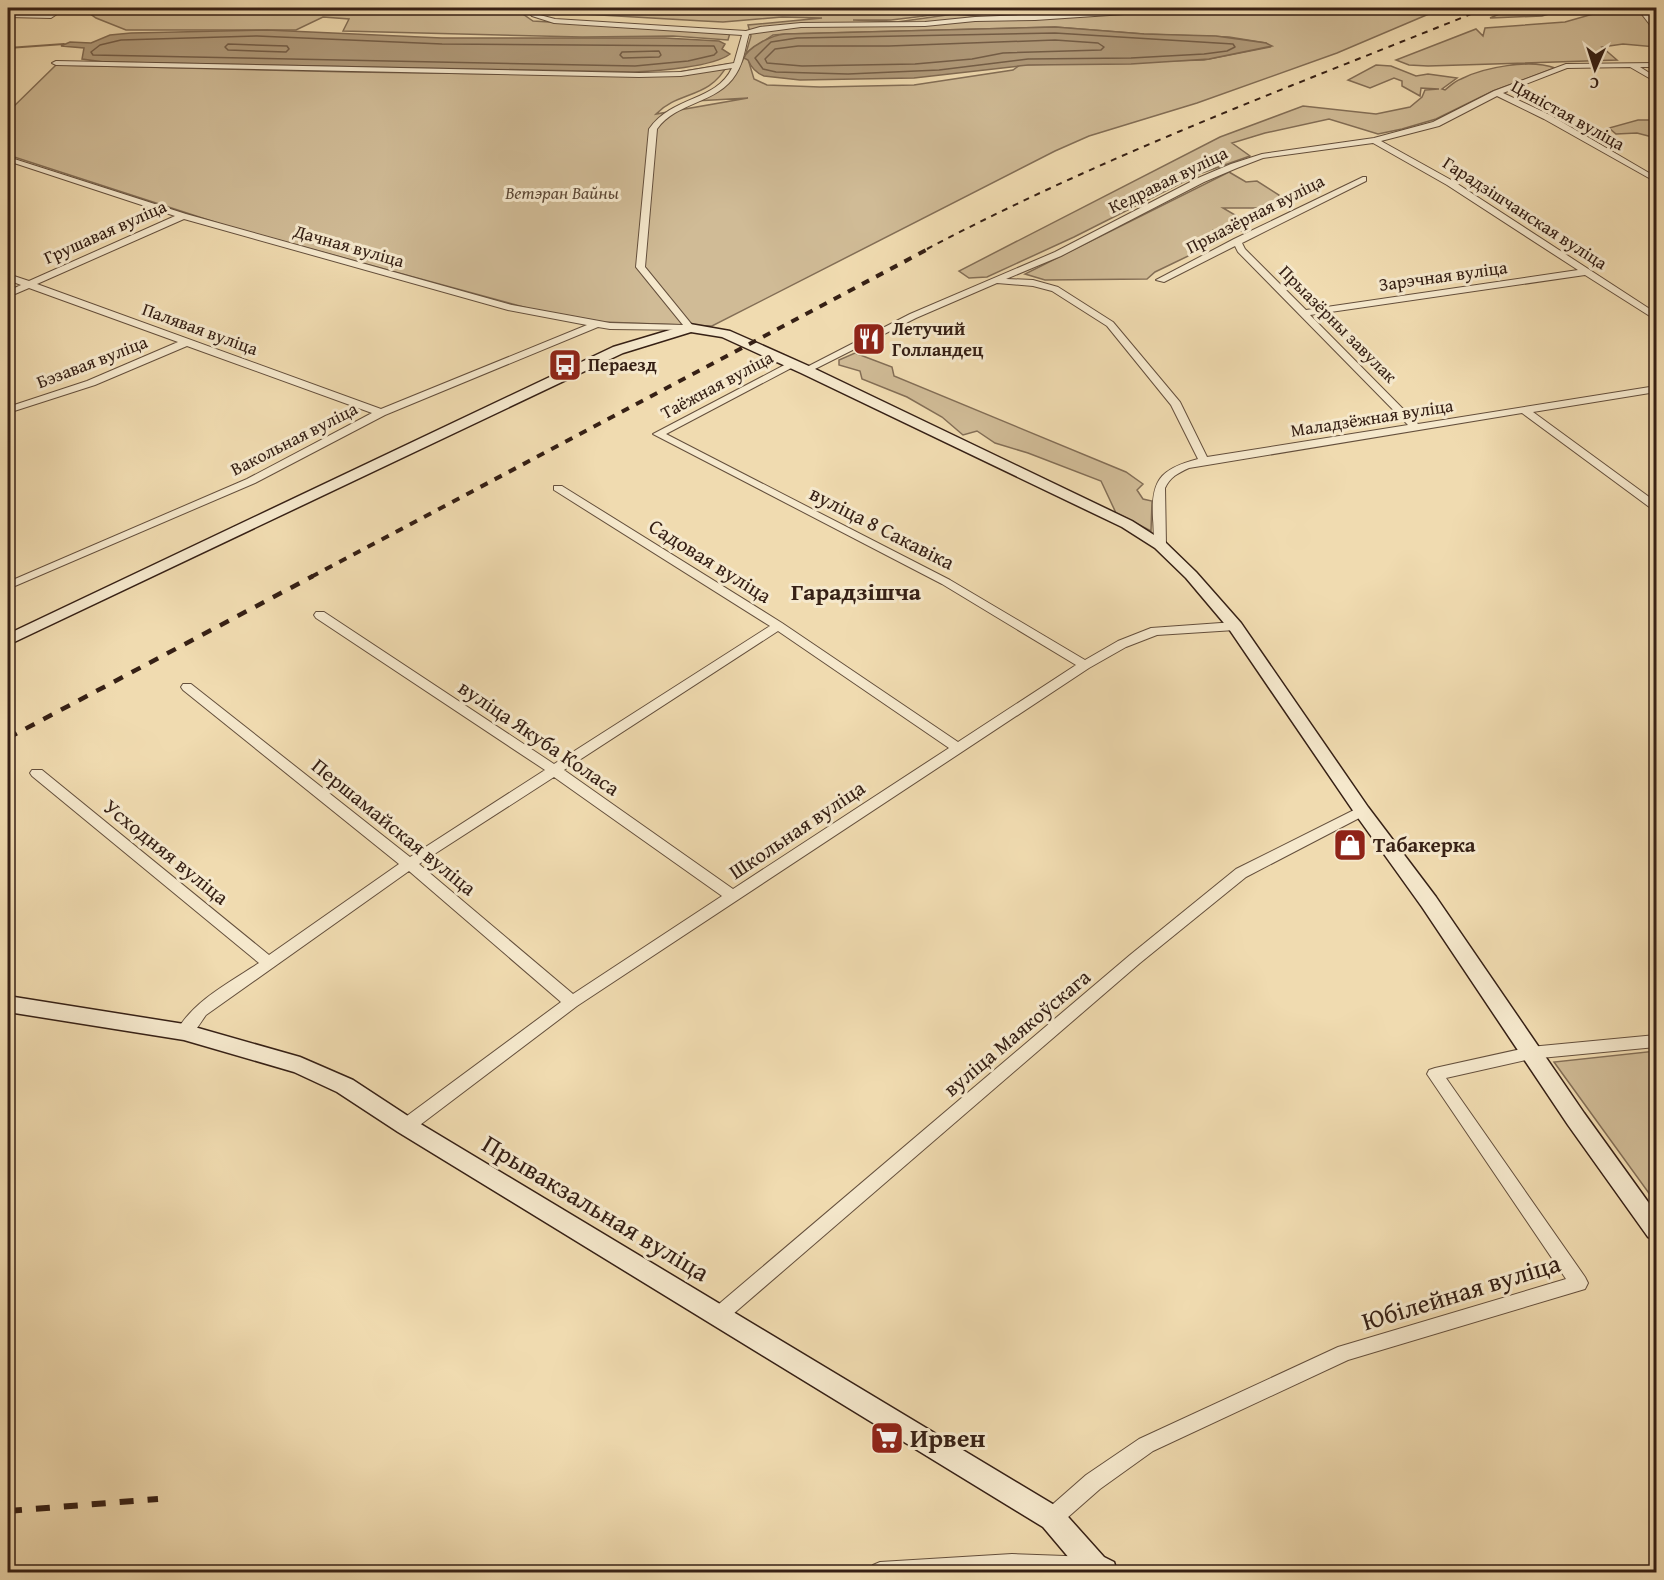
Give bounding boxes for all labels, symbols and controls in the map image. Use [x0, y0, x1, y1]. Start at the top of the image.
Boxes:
north arrow [1565, 39, 1625, 99]
street label: Цяністая вуліца [1506, 72, 1630, 157]
text: С [1589, 72, 1599, 96]
street label: Кедравая вуліца [1104, 139, 1232, 220]
street label: Гарадзішчанская вуліца [1438, 149, 1613, 276]
street label: Прыазёрная вуліца [1181, 167, 1329, 260]
park label: Ветэран Вайны [504, 179, 619, 206]
street label: Грушавая вуліца [39, 192, 171, 271]
street label: Дачная вуліца [290, 217, 408, 274]
street label: Зарэчная вуліца [1377, 253, 1509, 298]
street label: Прыазёрны завулак [1273, 258, 1404, 389]
street label: Палявая вуліца [139, 295, 262, 362]
place label: Летучий Голландец [892, 315, 984, 363]
restaurant icon: Летучий Голландец [851, 321, 887, 357]
street label: Бэзавая вуліца [32, 328, 152, 395]
street label: Таёжная вуліца [656, 343, 778, 426]
bus stop icon: Пераезд [547, 347, 583, 383]
place label: Пераезд [588, 351, 657, 378]
street label: Маладзёжная вуліца [1289, 391, 1456, 444]
street label: Вакольная вуліца [225, 395, 362, 482]
street label: вуліца 8 Сакавіка [804, 478, 960, 578]
street label: Садовая вуліца [643, 511, 778, 611]
district label: Гарадзішча [791, 574, 922, 609]
street label: вуліца Якуба Коласа [452, 672, 626, 803]
street label: Першамайская вуліца [305, 750, 483, 903]
street label: Школьная вуліца [722, 772, 871, 887]
street label: Усходняя вуліца [97, 791, 236, 912]
shop icon: Табакерка [1332, 827, 1368, 863]
place label: Табакерка [1373, 829, 1476, 860]
street label: вуліца Маякоўскага [936, 962, 1097, 1104]
street label: Прывакзальная вуліца [475, 1124, 718, 1291]
street label: Юбілейная вуліца [1357, 1243, 1566, 1340]
place label: Ирвен [910, 1418, 985, 1457]
supermarket icon: Ирвен [869, 1420, 905, 1456]

